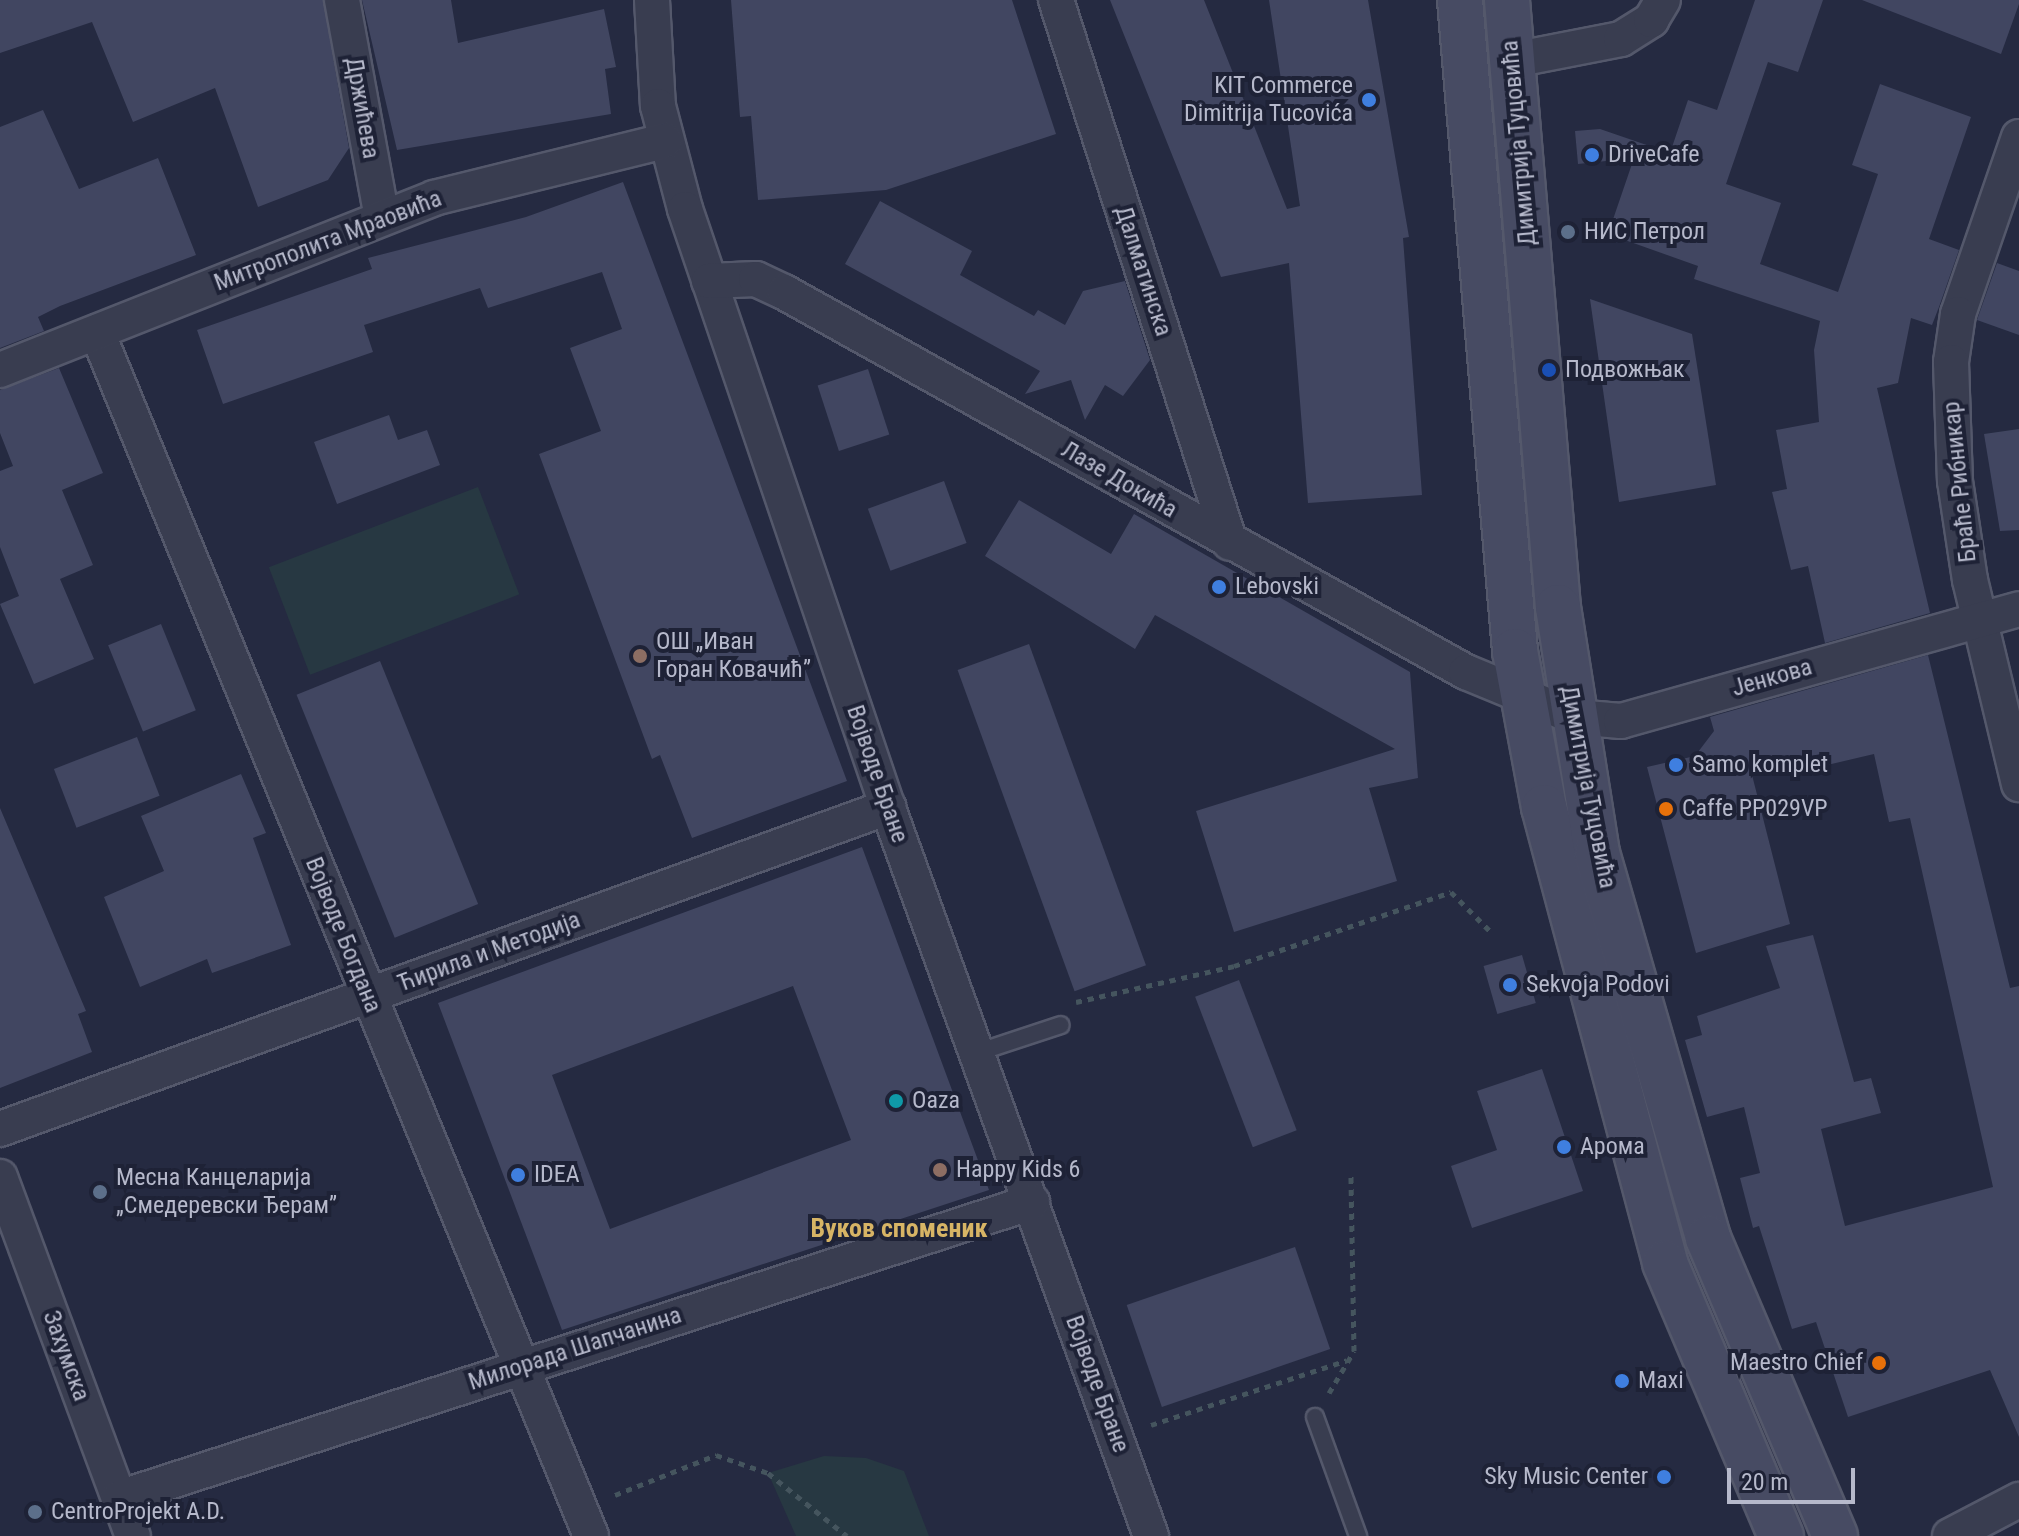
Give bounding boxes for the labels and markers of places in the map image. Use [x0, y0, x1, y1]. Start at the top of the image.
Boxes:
place label: KIT Commerce Dimitrija Tucovića [1184, 72, 1353, 128]
marker: KIT Commerce Dimitrija Tucovića [1360, 91, 1378, 109]
place label: DriveCafe [1608, 141, 1700, 169]
marker: DriveCafe [1583, 146, 1601, 164]
place label: НИС Петрол [1584, 218, 1705, 246]
marker: НИС Петрол [1559, 223, 1577, 241]
place label: Подвожњак [1565, 356, 1685, 384]
marker: Подвожњак [1540, 361, 1558, 379]
place label: Lebovski [1235, 573, 1319, 601]
marker: Lebovski [1210, 578, 1228, 596]
place label: ОШ „Иван Горан Ковачић” [656, 628, 811, 684]
marker: ОШ „Иван Горан Ковачић” [631, 647, 649, 665]
place label: Samo komplet [1692, 751, 1828, 779]
marker: Samo komplet [1667, 756, 1685, 774]
place label: Caffe PP029VP [1682, 795, 1828, 823]
marker: Caffe PP029VP [1657, 800, 1675, 818]
place label: Sekvoja Podovi [1526, 971, 1670, 999]
marker: Sekvoja Podovi [1501, 976, 1519, 994]
place label: Oaza [912, 1087, 960, 1115]
marker: Oaza [887, 1092, 905, 1110]
place label: Арома [1580, 1133, 1645, 1161]
marker: Арома [1555, 1138, 1573, 1156]
place label: Happy Kids 6 [956, 1156, 1080, 1184]
place label: IDEA [534, 1161, 579, 1189]
marker: Happy Kids 6 [931, 1161, 949, 1179]
place label: Месна Канцеларија „Смедеревски Ђерам” [116, 1164, 338, 1220]
marker: IDEA [509, 1166, 527, 1184]
marker: Месна Канцеларија „Смедеревски Ђерам” [91, 1183, 109, 1201]
place label: Maestro Chief [1730, 1349, 1863, 1377]
marker: Maestro Chief [1870, 1354, 1888, 1372]
place label: Maxi [1638, 1367, 1684, 1395]
marker: Maxi [1613, 1372, 1631, 1390]
place label: Sky Music Center [1484, 1463, 1648, 1491]
marker: Sky Music Center [1655, 1468, 1673, 1486]
place label: CentroProjekt A.D. [51, 1498, 225, 1526]
marker: CentroProjekt A.D. [26, 1503, 44, 1521]

